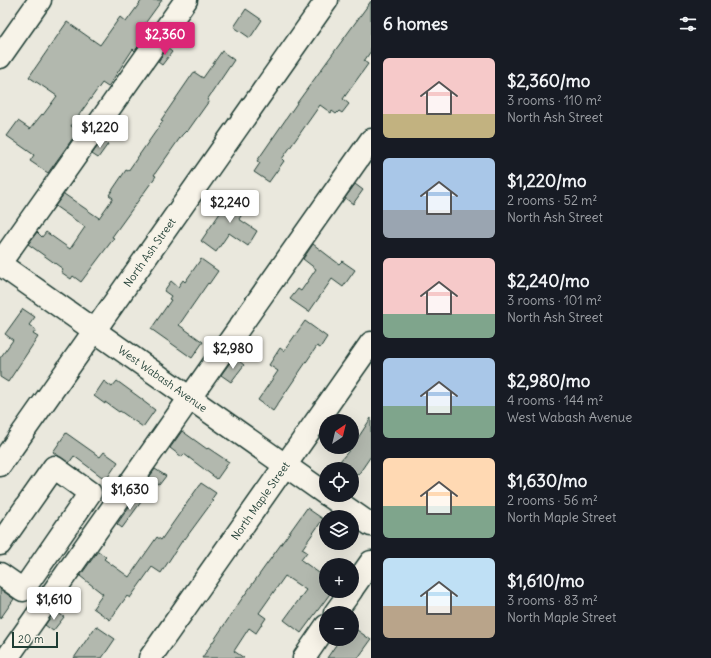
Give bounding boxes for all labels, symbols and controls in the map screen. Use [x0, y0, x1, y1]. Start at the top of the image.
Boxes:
text: 6 homes [383, 13, 448, 35]
icon: filters [677, 13, 699, 35]
pin: $2,360 [132, 22, 198, 56]
text: $2,360 [145, 26, 185, 43]
text: $2,360/mo [507, 70, 590, 92]
icon: home [415, 74, 463, 122]
text: 3 rooms · 110 m² [507, 92, 602, 109]
text: North Ash Street [507, 109, 603, 126]
pin: $1,220 [67, 115, 133, 149]
text: $1,220 [81, 119, 119, 136]
text: $1,220/mo [507, 170, 587, 192]
icon: home [415, 174, 463, 222]
pin: $2,240 [197, 190, 263, 224]
text: 2 rooms · 52 m² [507, 192, 597, 209]
text: $2,240 [210, 194, 250, 211]
text: North Ash Street [507, 209, 603, 226]
street label: North Ash Street [120, 215, 179, 290]
text: $2,240/mo [507, 270, 590, 292]
icon: home [415, 274, 463, 322]
text: 3 rooms · 101 m² [507, 292, 602, 309]
text: North Ash Street [507, 309, 603, 326]
pin: $2,980 [200, 336, 266, 370]
text: $2,980 [213, 340, 253, 357]
street label: West Wabash Avenue [115, 342, 210, 415]
text: $2,980/mo [507, 370, 590, 392]
icon: home [415, 374, 463, 422]
text: 4 rooms · 144 m² [507, 392, 603, 409]
text: West Wabash Avenue [507, 409, 632, 426]
north arrow [319, 414, 359, 454]
map controls [319, 414, 359, 646]
street label: North Maple Street [228, 459, 293, 543]
button: locate [319, 462, 359, 502]
text: $1,630/mo [507, 470, 587, 492]
icon: home [415, 474, 463, 522]
pin: $1,630 [97, 477, 163, 511]
text: $1,630 [111, 481, 149, 498]
text: 2 rooms · 56 m² [507, 492, 598, 509]
text: North Maple Street [507, 509, 616, 526]
button: layers [319, 510, 359, 550]
button: + [319, 558, 359, 598]
text: $1,610/mo [507, 570, 584, 592]
icon: home [415, 574, 463, 622]
pin: $1,610 [21, 587, 87, 621]
text: $1,610 [36, 591, 72, 608]
text: 3 rooms · 83 m² [507, 592, 598, 609]
button: − [319, 606, 359, 646]
text: North Maple Street [507, 609, 616, 626]
scale bar [12, 630, 58, 649]
text: 20 m [18, 632, 44, 646]

